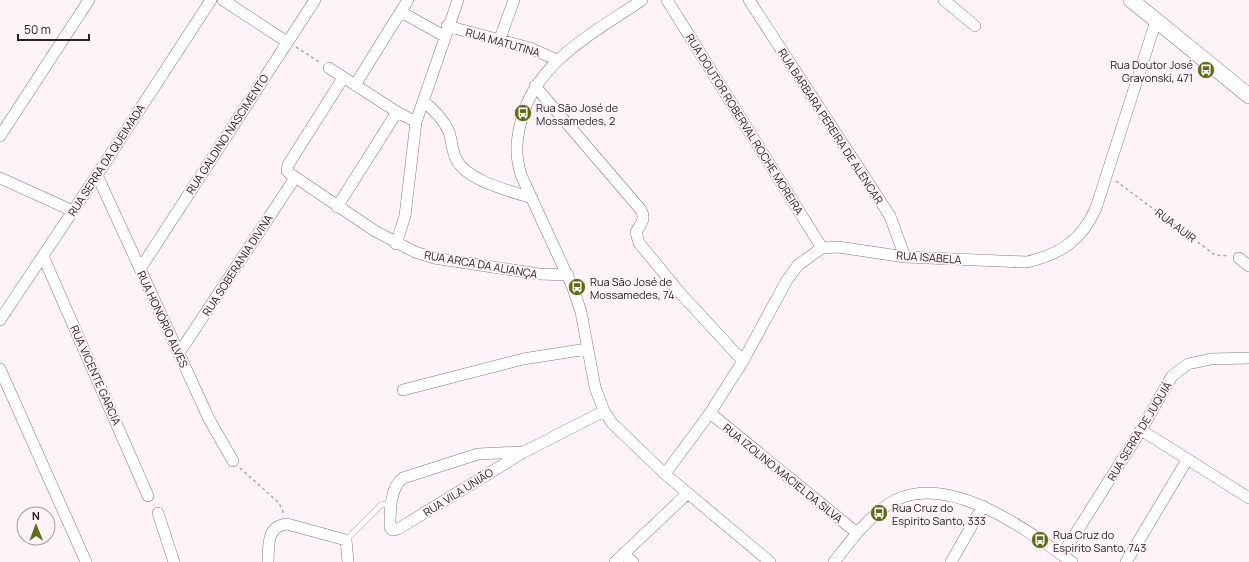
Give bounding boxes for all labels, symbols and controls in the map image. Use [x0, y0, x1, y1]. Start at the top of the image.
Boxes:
scale bar [18, 16, 89, 42]
text: 50 m [24, 21, 51, 38]
street label: RUA MATUTINA [464, 24, 542, 60]
street label: RUA DOUTOR ROBERVAL ROCHE MOREIRA [683, 31, 807, 217]
street label: RUA BARBARA PEREIRA DE ALENCAR [775, 45, 887, 207]
place label: Rua Doutor José Gravonski, 471 [1110, 57, 1194, 85]
bus stop icon: Rua Doutor José Gravonski, 471 [1196, 60, 1216, 80]
street label: RUA GALDINO NASCIMENTO [182, 71, 272, 197]
place label: Rua São José de Mossamedes, 2 [536, 100, 619, 128]
street label: RUA SERRA DA QUEIMADA [64, 101, 148, 219]
bus stop icon: Rua São José de Mossamedes, 2 [513, 103, 533, 123]
street label: RUA AUIR [1153, 205, 1200, 245]
street label: RUA SOBERANIA DIVINA [199, 211, 275, 319]
street label: RUA ARCA DA ALIANÇA [423, 247, 539, 281]
street label: RUA ISABELA [896, 247, 962, 267]
street label: RUA HONÓRIO ALVES [134, 268, 192, 370]
place label: Rua São José de Mossamedes, 74 [590, 274, 675, 302]
bus stop icon: Rua São José de Mossamedes, 74 [567, 277, 587, 297]
street label: RUA VICENTE GARCIA [67, 323, 125, 427]
street label: RUA SERRA DE JUQUIÁ [1103, 378, 1175, 484]
street label: RUA IZOLINO MACIEL DA SILVA [720, 420, 846, 526]
street label: RUA VILA UNIÃO [420, 464, 496, 520]
place label: Rua Cruz do Espirito Santo, 333 [892, 500, 986, 528]
bus stop icon: Rua Cruz do Espirito Santo, 333 [869, 503, 889, 523]
north arrow [16, 506, 56, 546]
text: N [32, 508, 40, 523]
place label: Rua Cruz do Espirito Santo, 743 [1053, 527, 1146, 555]
bus stop icon: Rua Cruz do Espirito Santo, 743 [1030, 530, 1050, 550]

